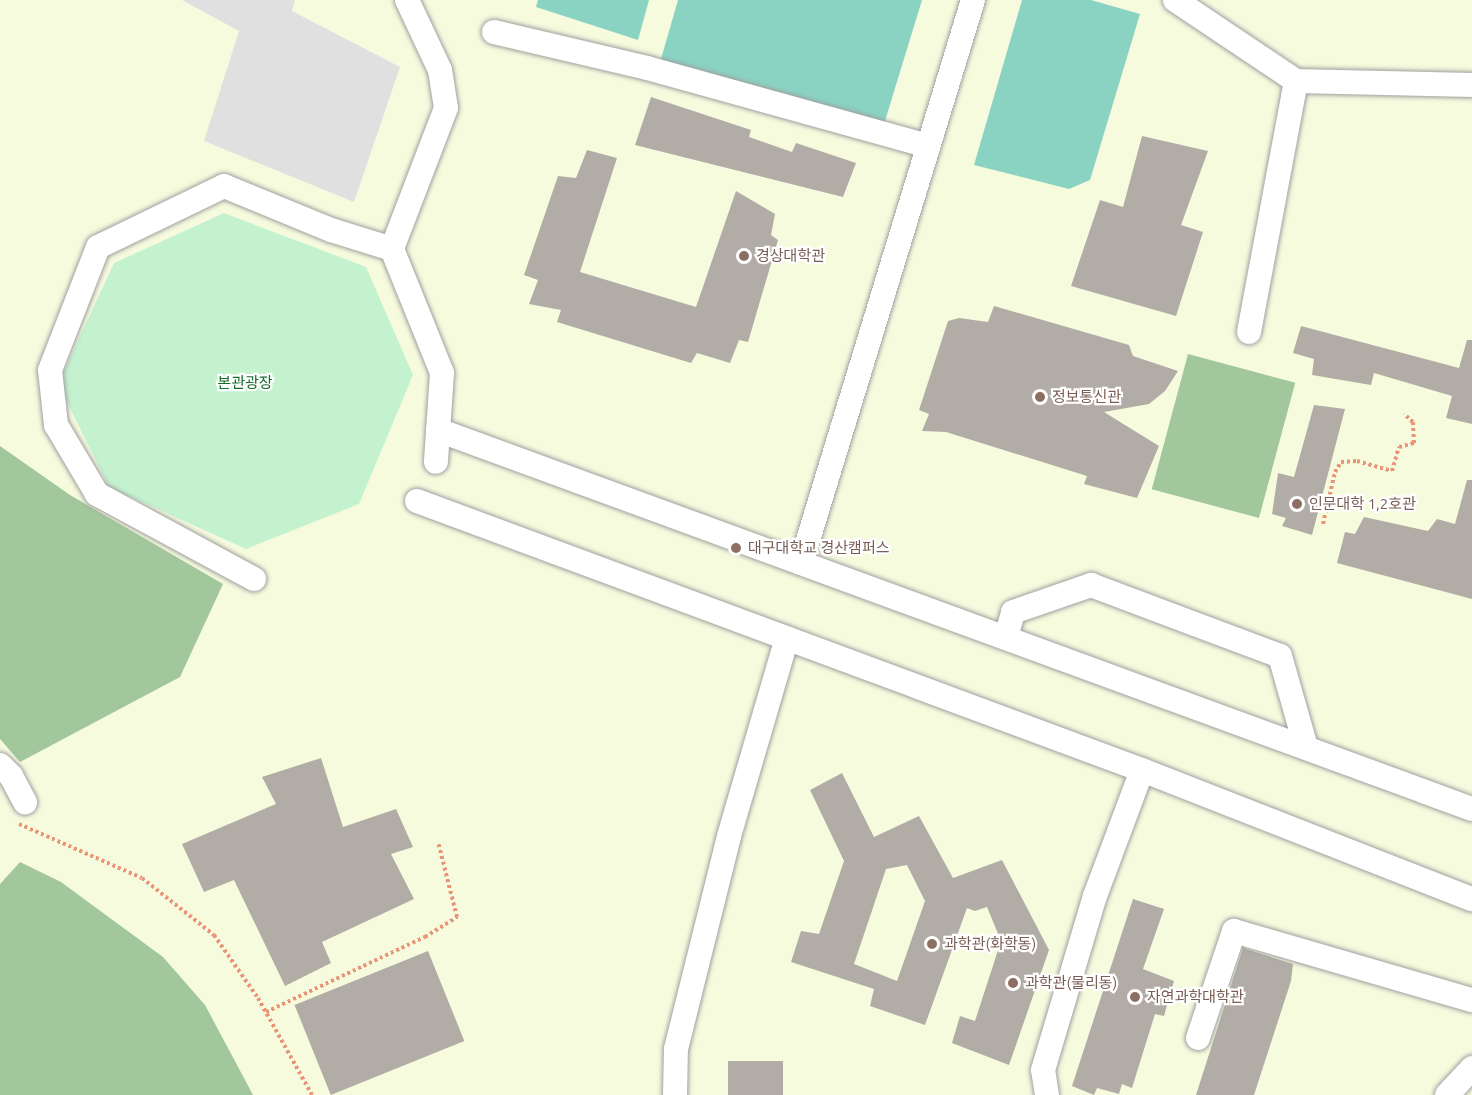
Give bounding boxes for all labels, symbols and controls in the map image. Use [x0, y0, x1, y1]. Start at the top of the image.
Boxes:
place label: 경상대학관 [756, 247, 825, 265]
marker: 경상대학관 [737, 249, 751, 263]
park label: 본관광장 [217, 374, 273, 392]
place label: 정보통신관 [1052, 388, 1121, 406]
marker: 정보통신관 [1033, 390, 1047, 404]
place label: 인문대학 1,2호관 [1309, 495, 1416, 513]
marker: 인문대학 1,2호관 [1290, 497, 1304, 511]
place label: 대구대학교 경산캠퍼스 [748, 539, 889, 557]
marker: 대구대학교 경산캠퍼스 [729, 541, 743, 555]
place label: 과학관(화학동) [944, 935, 1036, 953]
marker: 과학관(화학동) [925, 937, 939, 951]
place label: 과학관(물리동) [1025, 974, 1117, 992]
marker: 과학관(물리동) [1006, 976, 1020, 990]
place label: 자연과학대학관 [1147, 988, 1244, 1006]
marker: 자연과학대학관 [1128, 990, 1142, 1004]

